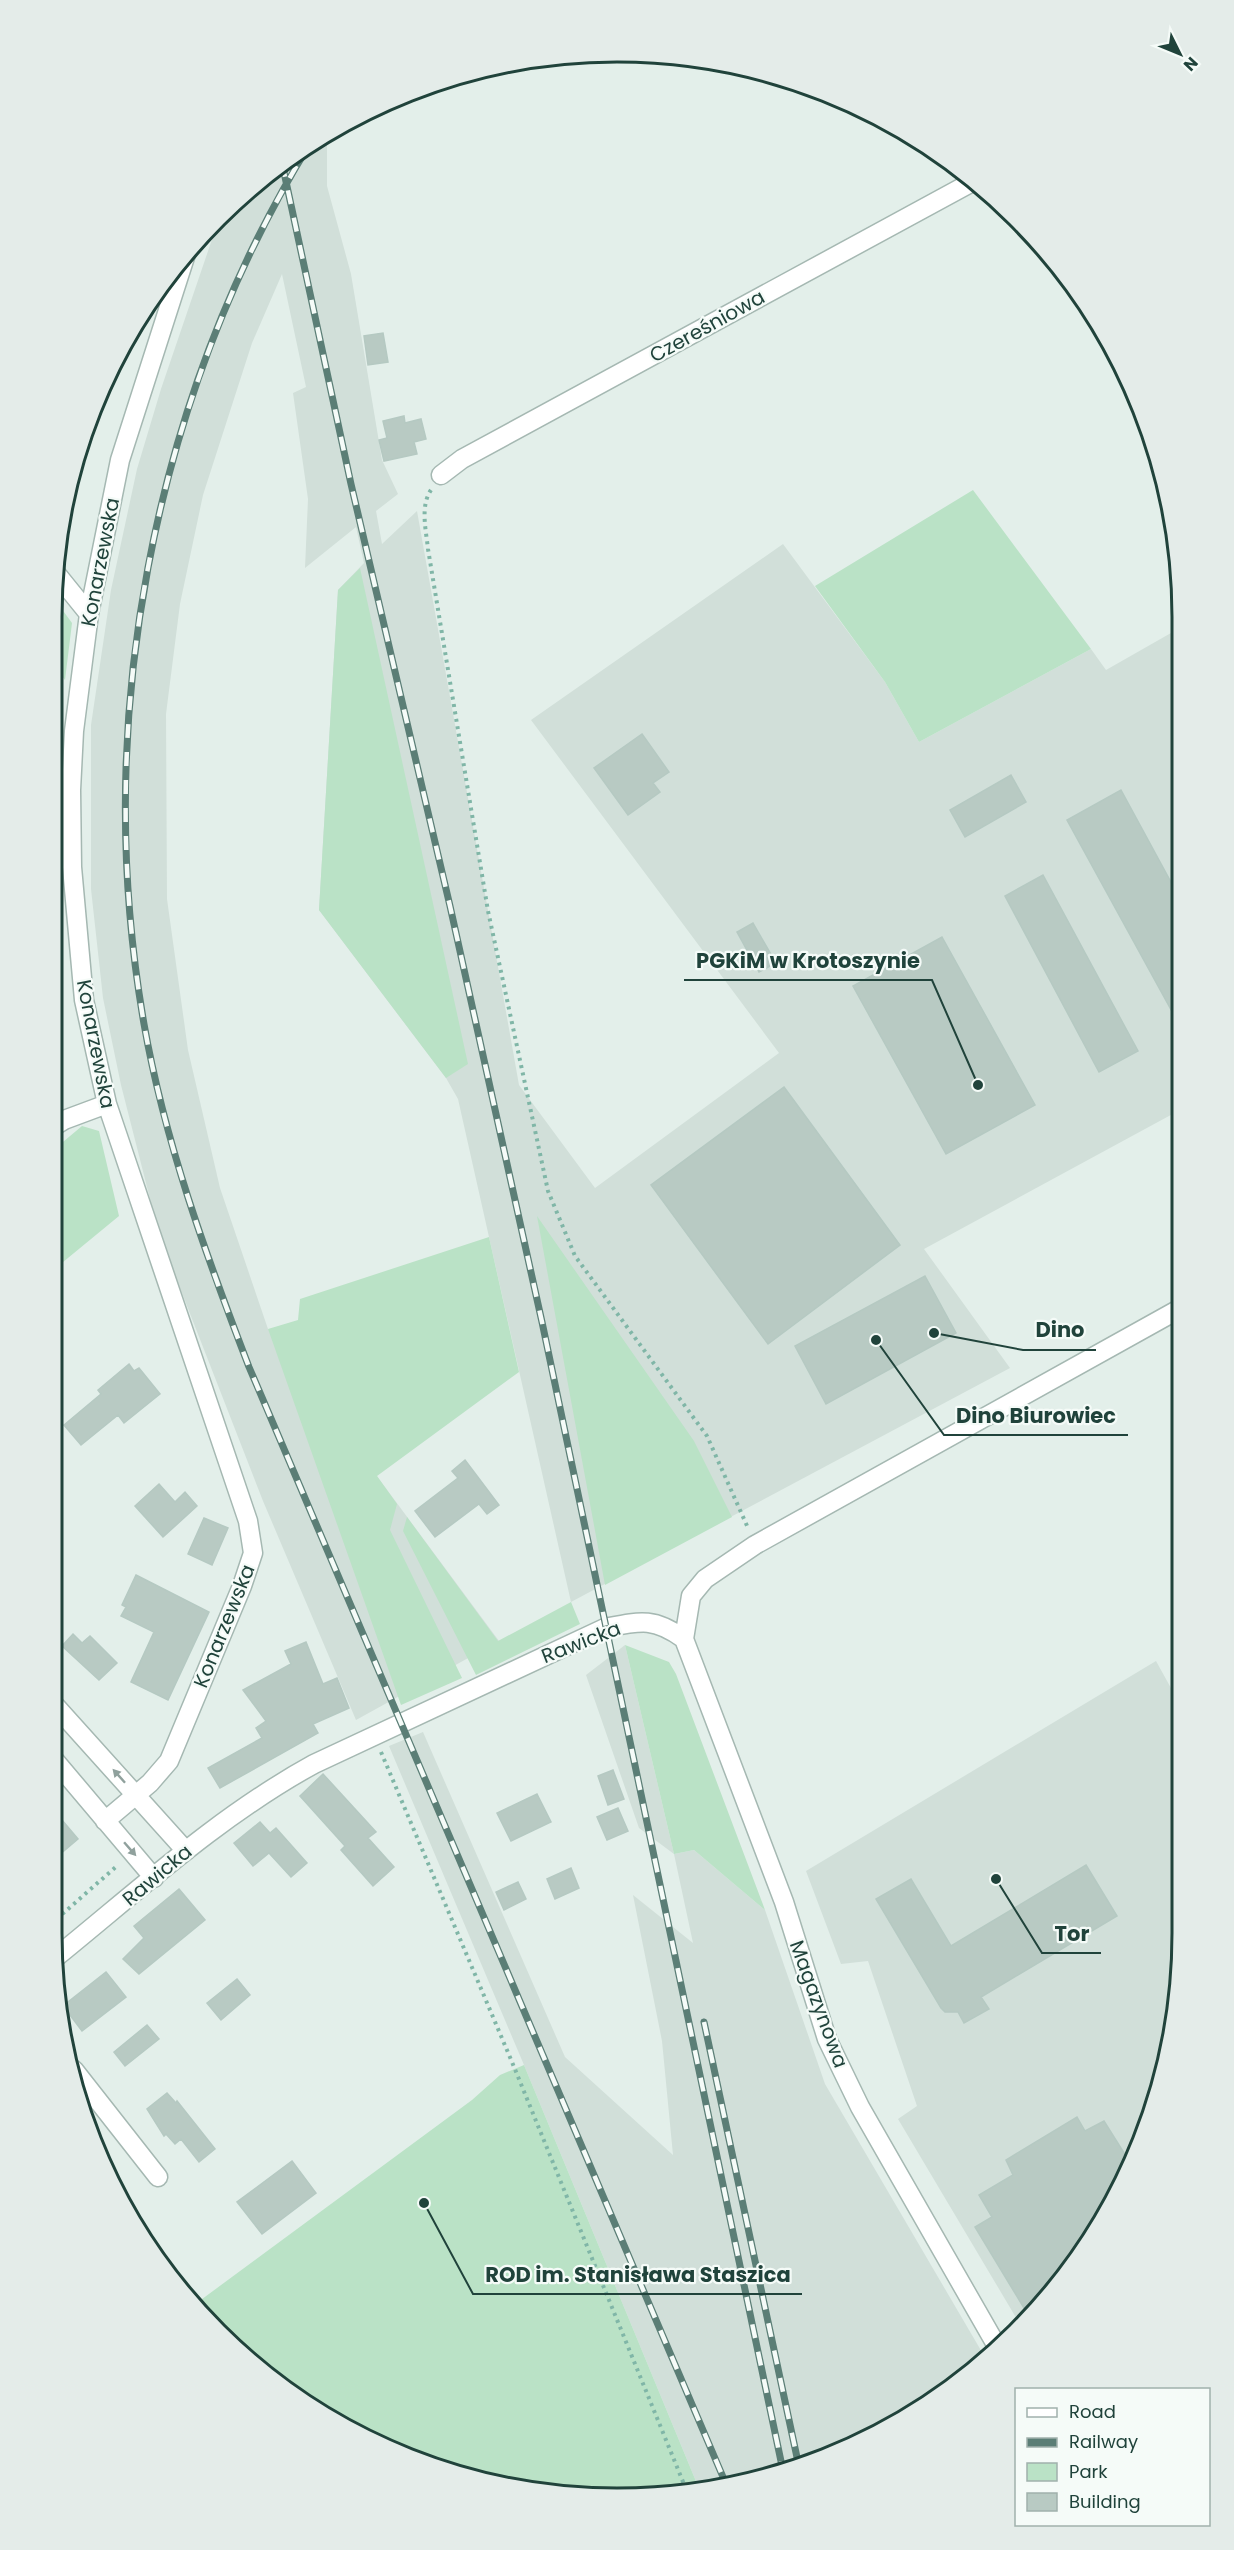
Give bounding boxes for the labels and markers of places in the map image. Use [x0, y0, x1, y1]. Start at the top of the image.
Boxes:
callout: PGKiM w Krotoszynie [684, 941, 932, 980]
callout: Dino [1023, 1311, 1096, 1350]
callout: Dino Biurowiec [944, 1396, 1128, 1435]
callout: Tor [1042, 1914, 1101, 1953]
callout: ROD im. Stanisława Staszica [473, 2255, 802, 2294]

